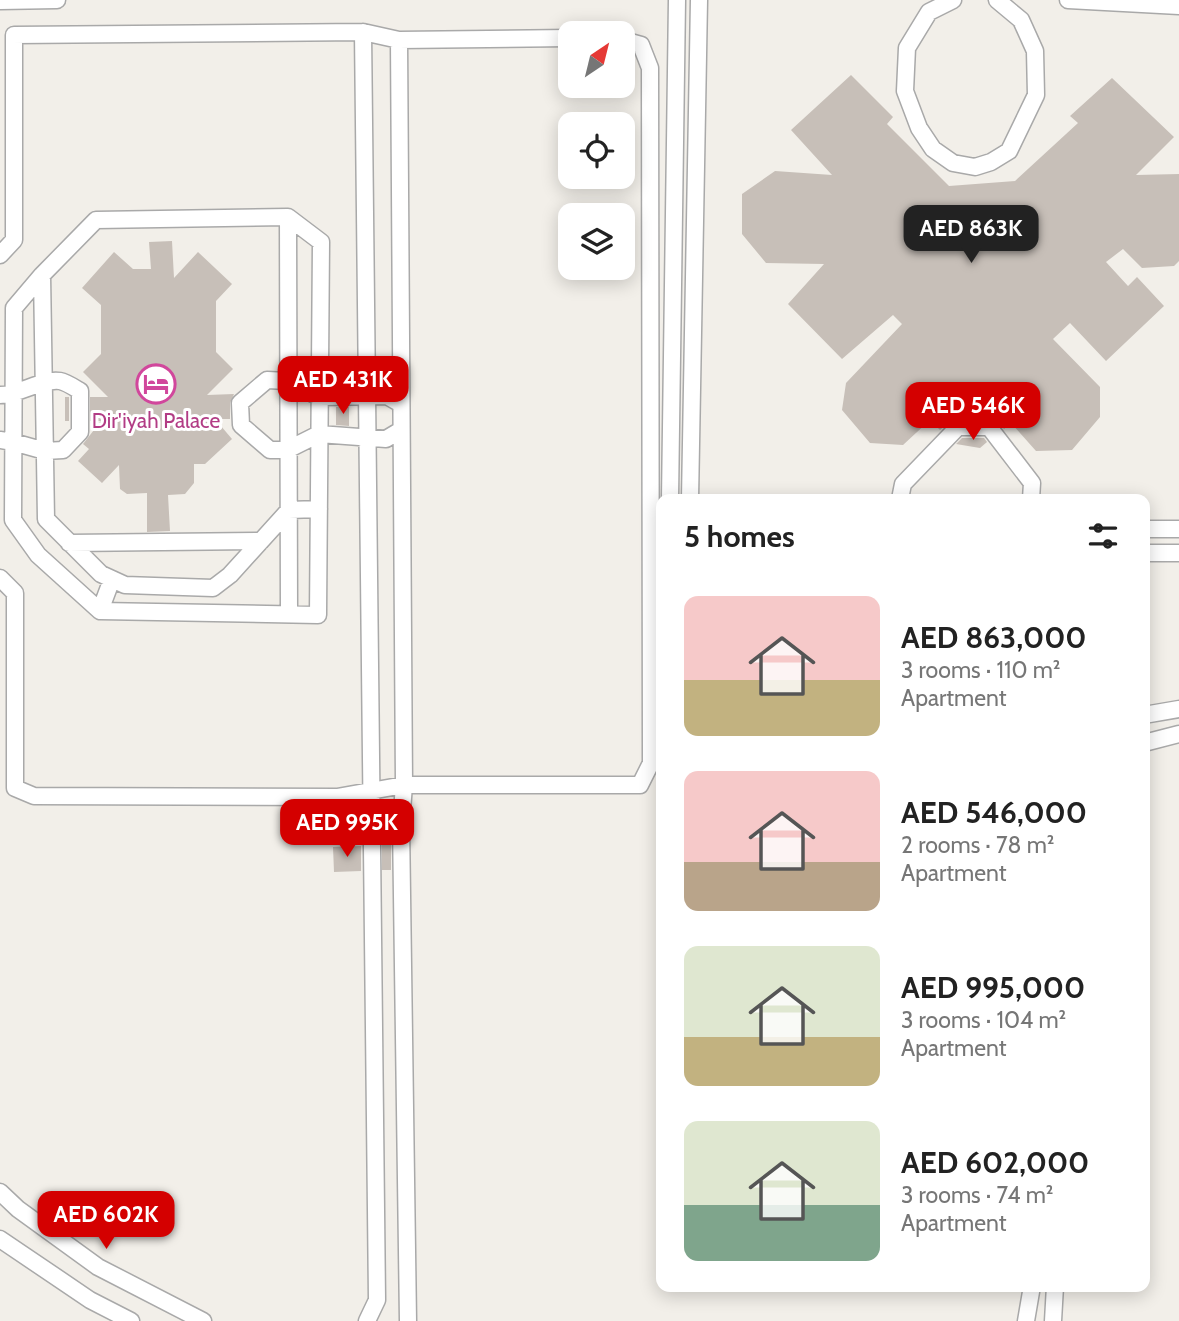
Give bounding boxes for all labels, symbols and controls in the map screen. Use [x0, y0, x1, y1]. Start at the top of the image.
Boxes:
north arrow [558, 21, 635, 98]
map controls [558, 21, 635, 280]
button: locate [558, 112, 635, 189]
button: layers [558, 203, 635, 280]
pin: AED 863K [899, 205, 1043, 265]
text: AED 863K [920, 214, 1022, 242]
pin: AED 431K [271, 356, 415, 416]
hotel icon: Dir'iyah Palace [135, 363, 177, 405]
text: AED 431K [294, 365, 392, 393]
pin: AED 546K [901, 382, 1045, 442]
text: AED 546K [921, 391, 1025, 419]
place label: Dir'iyah Palace [92, 408, 221, 433]
icon: filters [1084, 517, 1122, 555]
text: 5 homes [684, 518, 795, 555]
text: AED 863,000 [901, 619, 1087, 656]
icon: home [740, 624, 824, 708]
text: 3 rooms · 110 m² [901, 656, 1060, 684]
text: Apartment [901, 684, 1006, 712]
text: AED 546,000 [901, 794, 1087, 831]
icon: home [740, 799, 824, 883]
pin: AED 995K [275, 800, 419, 859]
text: AED 995K [296, 808, 398, 836]
text: 2 rooms · 78 m² [901, 831, 1055, 859]
text: Apartment [901, 859, 1006, 887]
text: AED 995,000 [901, 969, 1085, 1006]
icon: home [740, 974, 824, 1058]
text: 3 rooms · 104 m² [901, 1006, 1066, 1034]
text: Apartment [901, 1034, 1006, 1062]
text: AED 602,000 [901, 1144, 1089, 1181]
icon: home [740, 1149, 824, 1233]
text: 3 rooms · 74 m² [901, 1181, 1053, 1209]
pin: AED 602K [34, 1192, 178, 1251]
text: AED 602K [54, 1200, 158, 1228]
text: Apartment [901, 1209, 1006, 1237]

